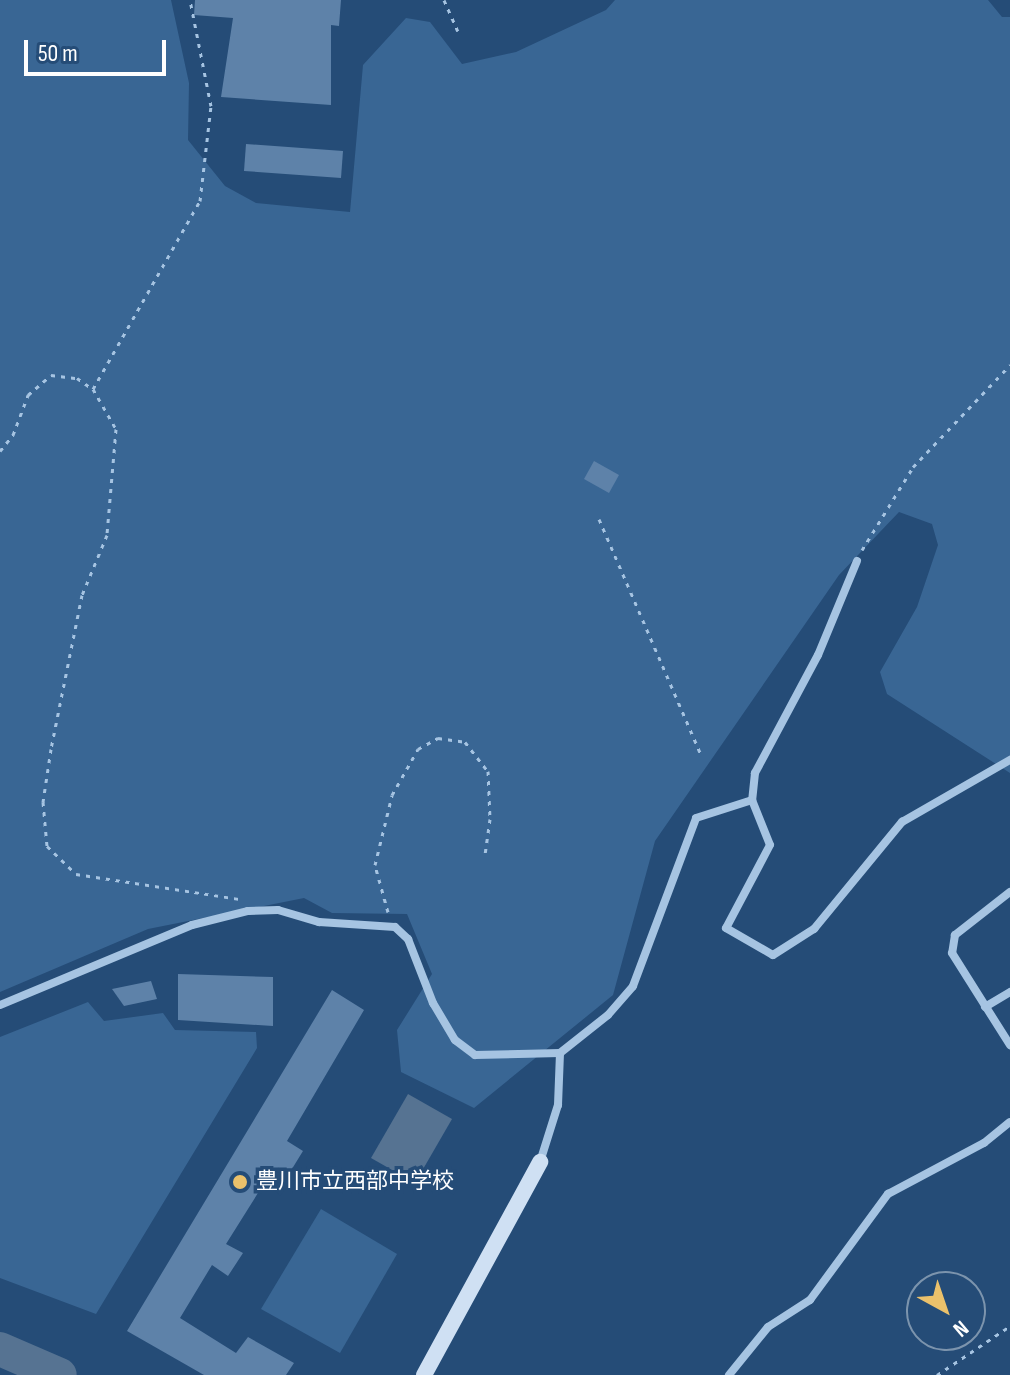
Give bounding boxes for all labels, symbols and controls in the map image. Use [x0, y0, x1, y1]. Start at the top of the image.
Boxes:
scale bar [28, 24, 170, 74]
text: 50 m [38, 39, 78, 68]
place label: 豊川市立西部中学校 [256, 1169, 454, 1195]
marker: 豊川市立西部中学校 [231, 1173, 249, 1191]
north arrow [906, 1271, 986, 1351]
text: N [947, 1314, 974, 1342]

